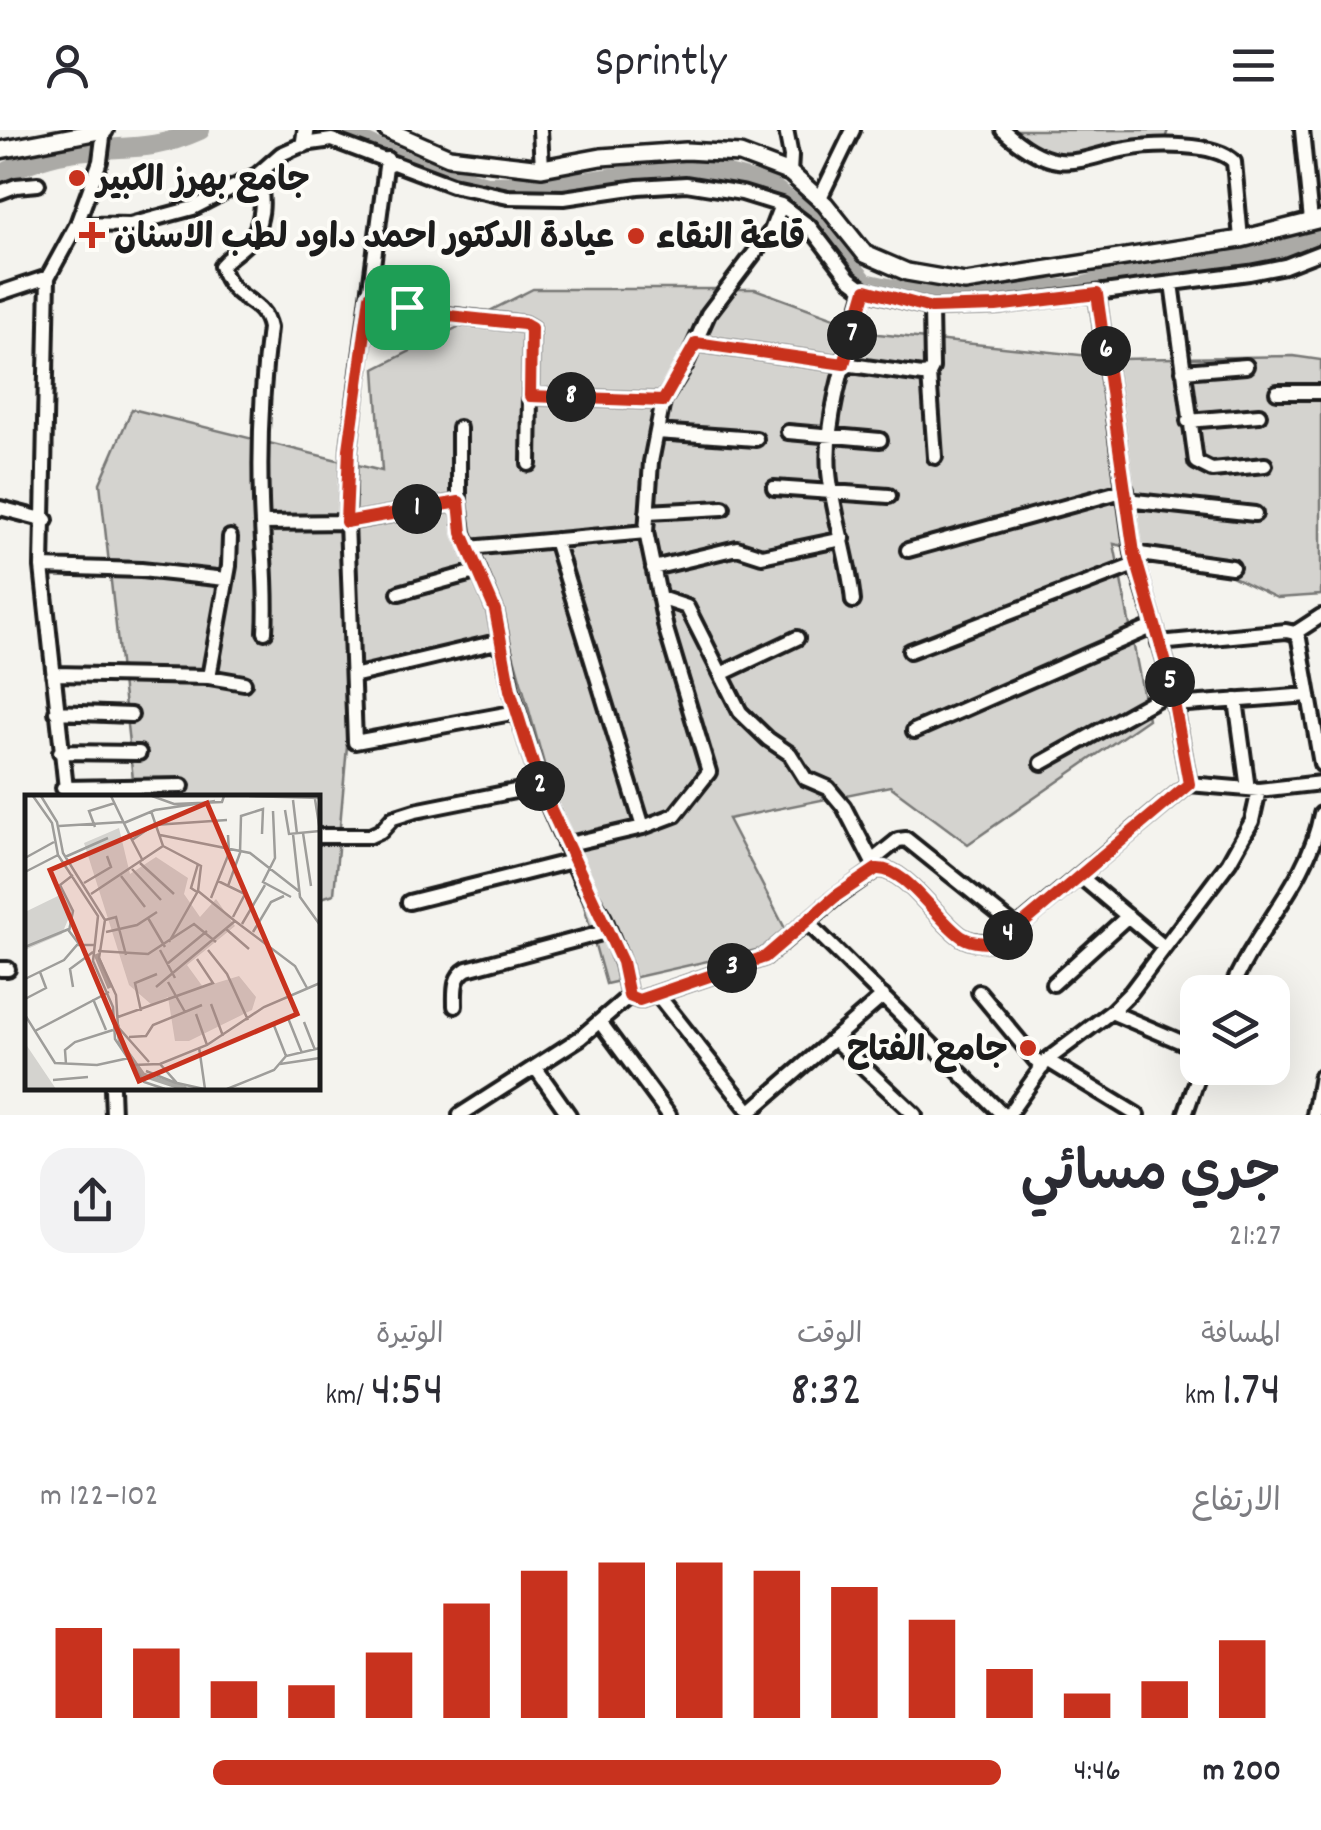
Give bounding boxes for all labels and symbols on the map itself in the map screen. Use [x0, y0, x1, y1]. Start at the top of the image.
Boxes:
place label: جامع بهرز الكبير [94, 158, 310, 208]
marker: جامع بهرز الكبير [66, 167, 88, 189]
place label: عيادة الدكتور احمد داود لطب الاسنان [114, 215, 614, 265]
place label: قاعة النقاء [656, 216, 806, 266]
marker: عيادة الدكتور احمد داود لطب الاسنان [79, 222, 105, 248]
marker: قاعة النقاء [625, 225, 647, 247]
pin [365, 265, 450, 350]
pin: 7 [827, 310, 877, 360]
pin: 6 [1081, 326, 1131, 376]
pin: 8 [546, 372, 596, 422]
pin: 1 [392, 484, 442, 534]
pin: 5 [1145, 657, 1195, 707]
pin: 2 [515, 761, 565, 811]
inset map [25, 795, 320, 1090]
pin: 4 [983, 910, 1033, 960]
pin: 3 [707, 943, 757, 993]
place label: جامع الفتاح [847, 1028, 1008, 1078]
marker: جامع الفتاح [1017, 1037, 1039, 1059]

